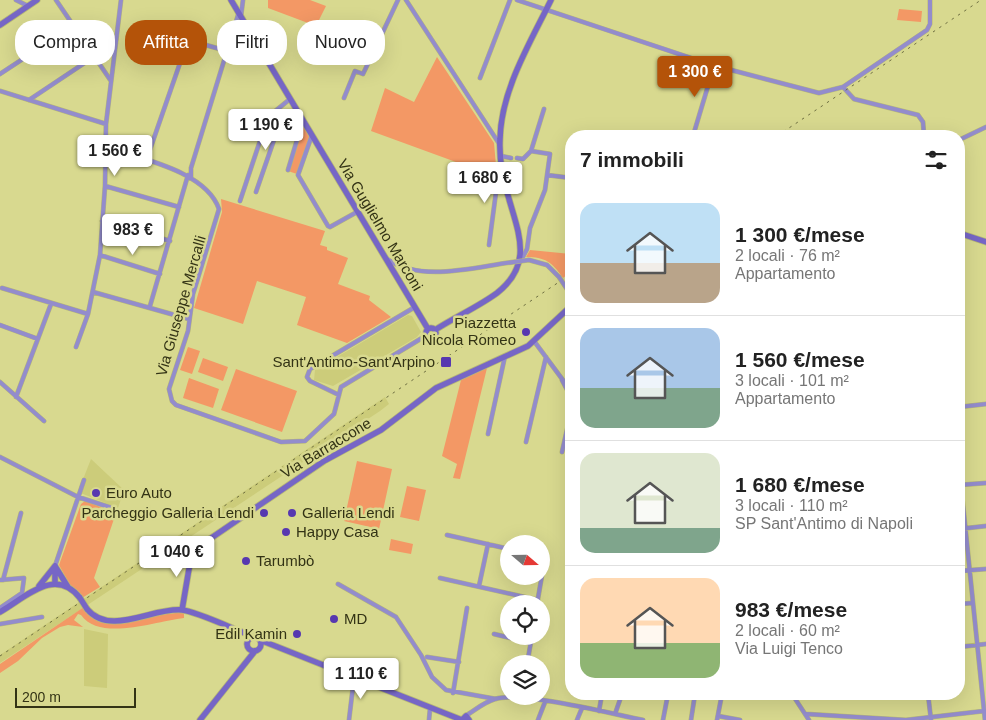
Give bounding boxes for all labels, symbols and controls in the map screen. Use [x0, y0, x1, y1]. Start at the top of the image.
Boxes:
chip: Compra [15, 20, 115, 65]
chip: Affitta [125, 20, 207, 65]
chip: Filtri [217, 20, 287, 65]
chip: Nuovo [297, 20, 385, 65]
pin: 1 300 € [649, 56, 741, 98]
text: 1 300 € [668, 63, 722, 80]
pin: 1 190 € [220, 108, 312, 151]
text: 1 190 € [239, 116, 293, 133]
pin: 1 560 € [69, 134, 161, 177]
text: 1 560 € [88, 142, 142, 159]
icon: filters [922, 146, 950, 174]
text: 7 immobili [580, 148, 684, 171]
street label: Via Guglielmo Marconi [334, 156, 427, 294]
pin: 1 680 € [439, 162, 531, 204]
text: 1 680 € [458, 169, 512, 186]
pin: 983 € [98, 214, 168, 256]
text: 983 € [113, 221, 153, 238]
icon: home [620, 223, 680, 283]
text: 1 300 €/mese [735, 223, 865, 246]
street label: Via Giuseppe Mercalli [152, 234, 209, 378]
text: 2 locali · 76 m² [735, 247, 840, 264]
text: Appartamento [735, 265, 836, 282]
place label: Piazzetta Nicola Romeo [422, 314, 517, 348]
marker: Piazzetta Nicola Romeo [520, 326, 532, 338]
icon: home [620, 348, 680, 408]
text: 1 560 €/mese [735, 348, 865, 371]
place label: Sant'Antimo-Sant'Arpino [273, 353, 435, 370]
marker: Sant'Antimo-Sant'Arpino [439, 355, 453, 369]
text: 3 locali · 101 m² [735, 372, 849, 389]
text: Appartamento [735, 390, 836, 407]
street label: Via Barraccone [278, 414, 374, 481]
icon: home [620, 473, 680, 533]
text: 1 680 €/mese [735, 473, 865, 496]
place label: Euro Auto [106, 484, 172, 501]
marker: Euro Auto [90, 487, 102, 499]
text: 3 locali · 110 m² [735, 497, 848, 514]
place label: Parcheggio Galleria Lendi [81, 504, 254, 521]
place label: Galleria Lendi [302, 504, 395, 521]
marker: Parcheggio Galleria Lendi [258, 507, 270, 519]
marker: Galleria Lendi [286, 507, 298, 519]
text: SP Sant'Antimo di Napoli [735, 515, 913, 532]
place label: Happy Casa [296, 523, 379, 540]
marker: Happy Casa [280, 526, 292, 538]
north arrow [500, 535, 550, 585]
map controls [500, 535, 550, 705]
pin: 1 040 € [131, 536, 223, 578]
text: 1 040 € [150, 543, 204, 560]
place label: Tarumbò [256, 552, 314, 569]
marker: Tarumbò [240, 555, 252, 567]
button: locate [500, 595, 550, 645]
icon: home [620, 598, 680, 658]
text: 983 €/mese [735, 598, 847, 621]
place label: MD [344, 610, 367, 627]
marker: MD [328, 613, 340, 625]
text: 2 locali · 60 m² [735, 622, 840, 639]
place label: Edil Kamin [215, 625, 287, 642]
marker: Edil Kamin [291, 628, 303, 640]
text: Via Luigi Tenco [735, 640, 843, 657]
button: layers [500, 655, 550, 705]
pin: 1 110 € [315, 658, 407, 700]
text: 1 110 € [335, 665, 387, 682]
scale bar [15, 685, 136, 708]
text: 200 m [22, 689, 61, 705]

